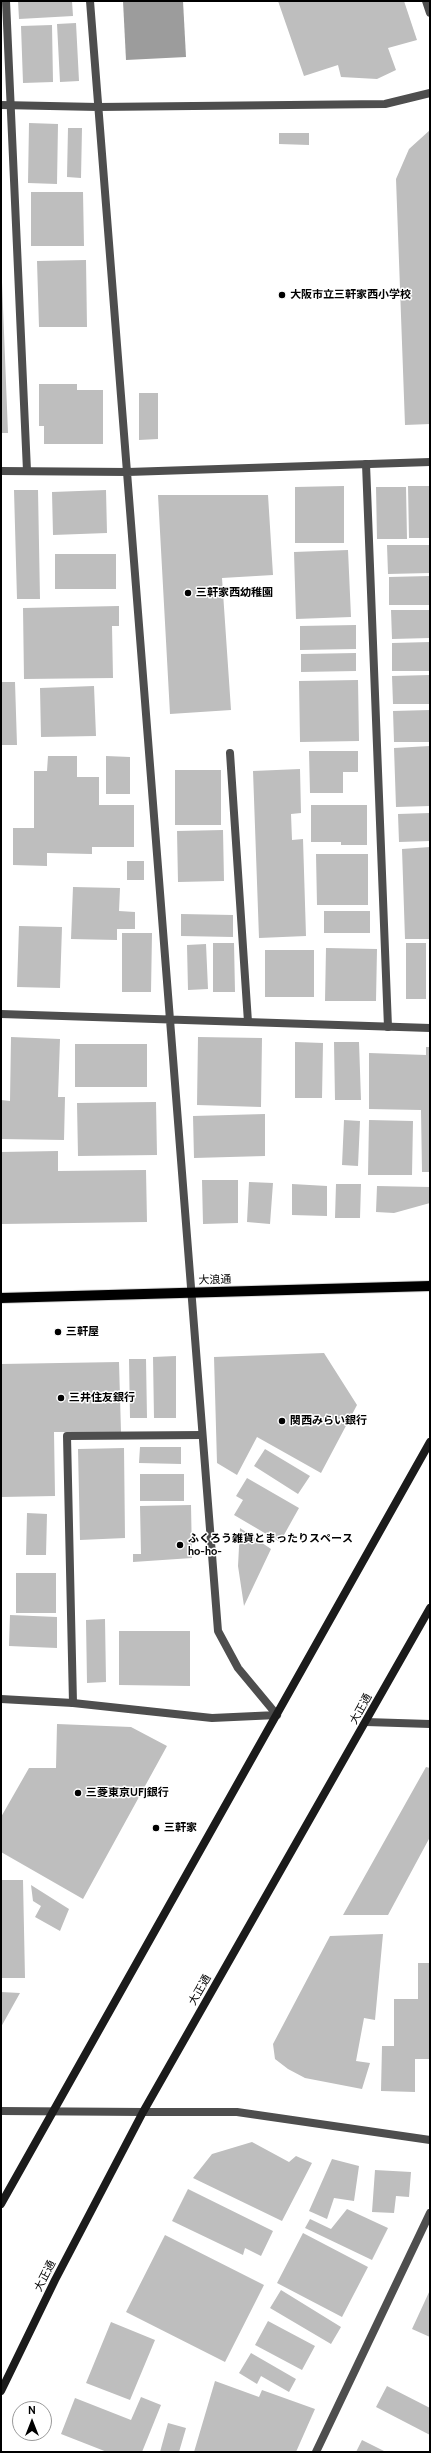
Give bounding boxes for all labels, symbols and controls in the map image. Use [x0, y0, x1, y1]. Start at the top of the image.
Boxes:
place label: 大阪市立三軒家西小学校 [290, 288, 411, 302]
marker: 大阪市立三軒家西小学校 [277, 290, 287, 300]
place label: 三軒家西幼稚園 [196, 586, 273, 600]
marker: 三軒家西幼稚園 [183, 588, 193, 598]
street label: 大浪通 [198, 1273, 232, 1287]
place label: 三軒屋 [66, 1325, 99, 1339]
marker: 三軒屋 [53, 1327, 63, 1337]
place label: 三井住友銀行 [69, 1391, 135, 1405]
marker: 三井住友銀行 [56, 1393, 66, 1403]
place label: 関西みらい銀行 [290, 1414, 367, 1428]
marker: 関西みらい銀行 [277, 1416, 287, 1426]
place label: ふくろう雑貨とまったりスペース ho-ho- [188, 1532, 353, 1558]
marker: ふくろう雑貨とまったりスペース ho-ho- [175, 1540, 185, 1550]
street label: 大正通 [347, 1691, 375, 1727]
place label: 三菱東京UFJ銀行 [86, 1786, 169, 1800]
marker: 三菱東京UFJ銀行 [73, 1788, 83, 1798]
place label: 三軒家 [164, 1821, 197, 1835]
marker: 三軒家 [151, 1823, 161, 1833]
street label: 大正通 [186, 1972, 214, 2008]
street label: 大正通 [32, 2258, 58, 2294]
north arrow [12, 2401, 52, 2441]
text: N [28, 2403, 36, 2417]

